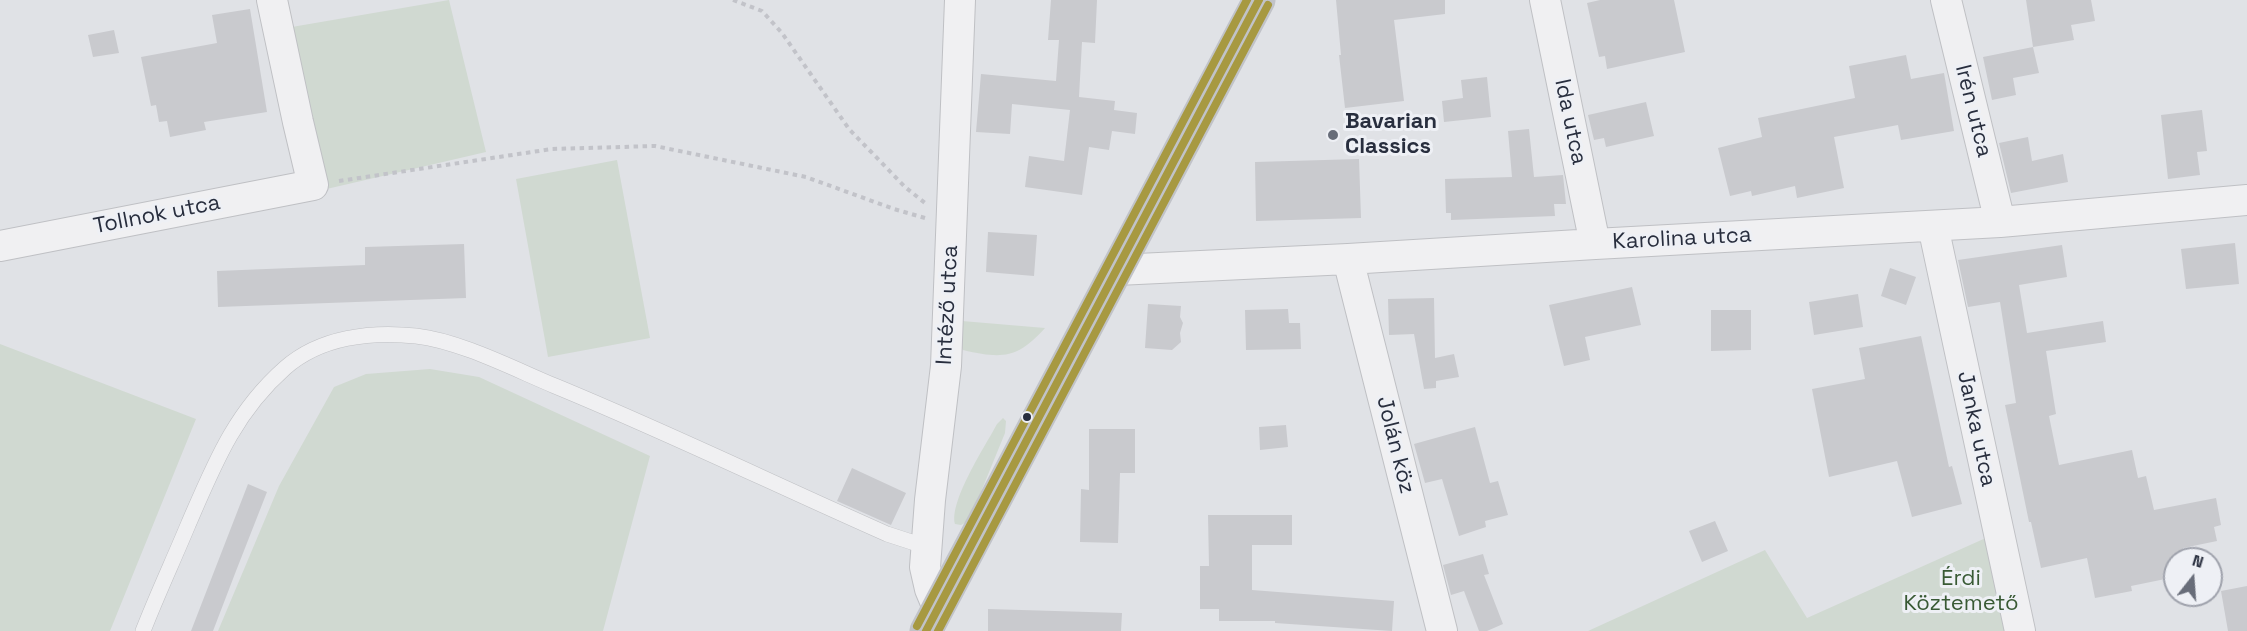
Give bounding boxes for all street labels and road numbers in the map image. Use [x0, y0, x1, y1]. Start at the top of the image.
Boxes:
street label: Irén utca [1949, 62, 1997, 160]
street label: Ida utca [1548, 77, 1592, 167]
street label: Tollnok utca [91, 190, 223, 240]
street label: Karolina utca [1612, 222, 1752, 256]
street label: Intéző utca [932, 244, 964, 366]
street label: Janka utca [1951, 369, 2001, 489]
street label: Jolán köz [1370, 394, 1420, 496]

